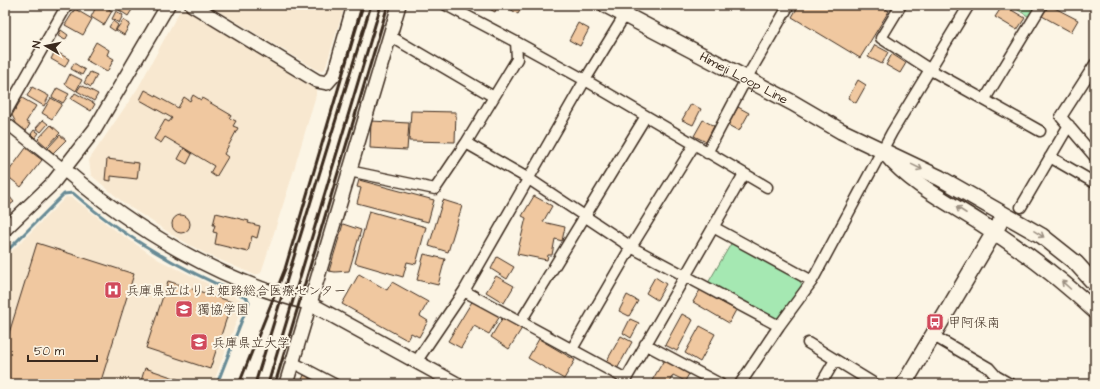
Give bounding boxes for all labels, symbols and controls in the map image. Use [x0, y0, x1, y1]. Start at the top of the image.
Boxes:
north arrow [26, 26, 66, 66]
text: N [29, 40, 45, 49]
street label: Himeji Loop Line [697, 48, 791, 109]
one-way arrow [911, 164, 923, 171]
one-way arrow [955, 206, 967, 214]
one-way arrow [1033, 230, 1044, 239]
hospital icon: 兵庫県立はりま姫路総合医療センター [103, 280, 123, 300]
one-way arrow [1061, 280, 1071, 290]
place label: 兵庫県立はりま姫路総合医療センター [126, 282, 346, 300]
school or university icon: 獨協学園 [174, 299, 194, 319]
place label: 獨協学園 [197, 301, 249, 319]
bus stop icon: 甲阿保南 [925, 312, 945, 332]
place label: 甲阿保南 [948, 314, 1000, 332]
school or university icon: 兵庫県立大学 [189, 332, 209, 352]
place label: 兵庫県立大学 [212, 334, 290, 352]
scale bar [28, 337, 97, 363]
text: 50 m [34, 343, 65, 360]

